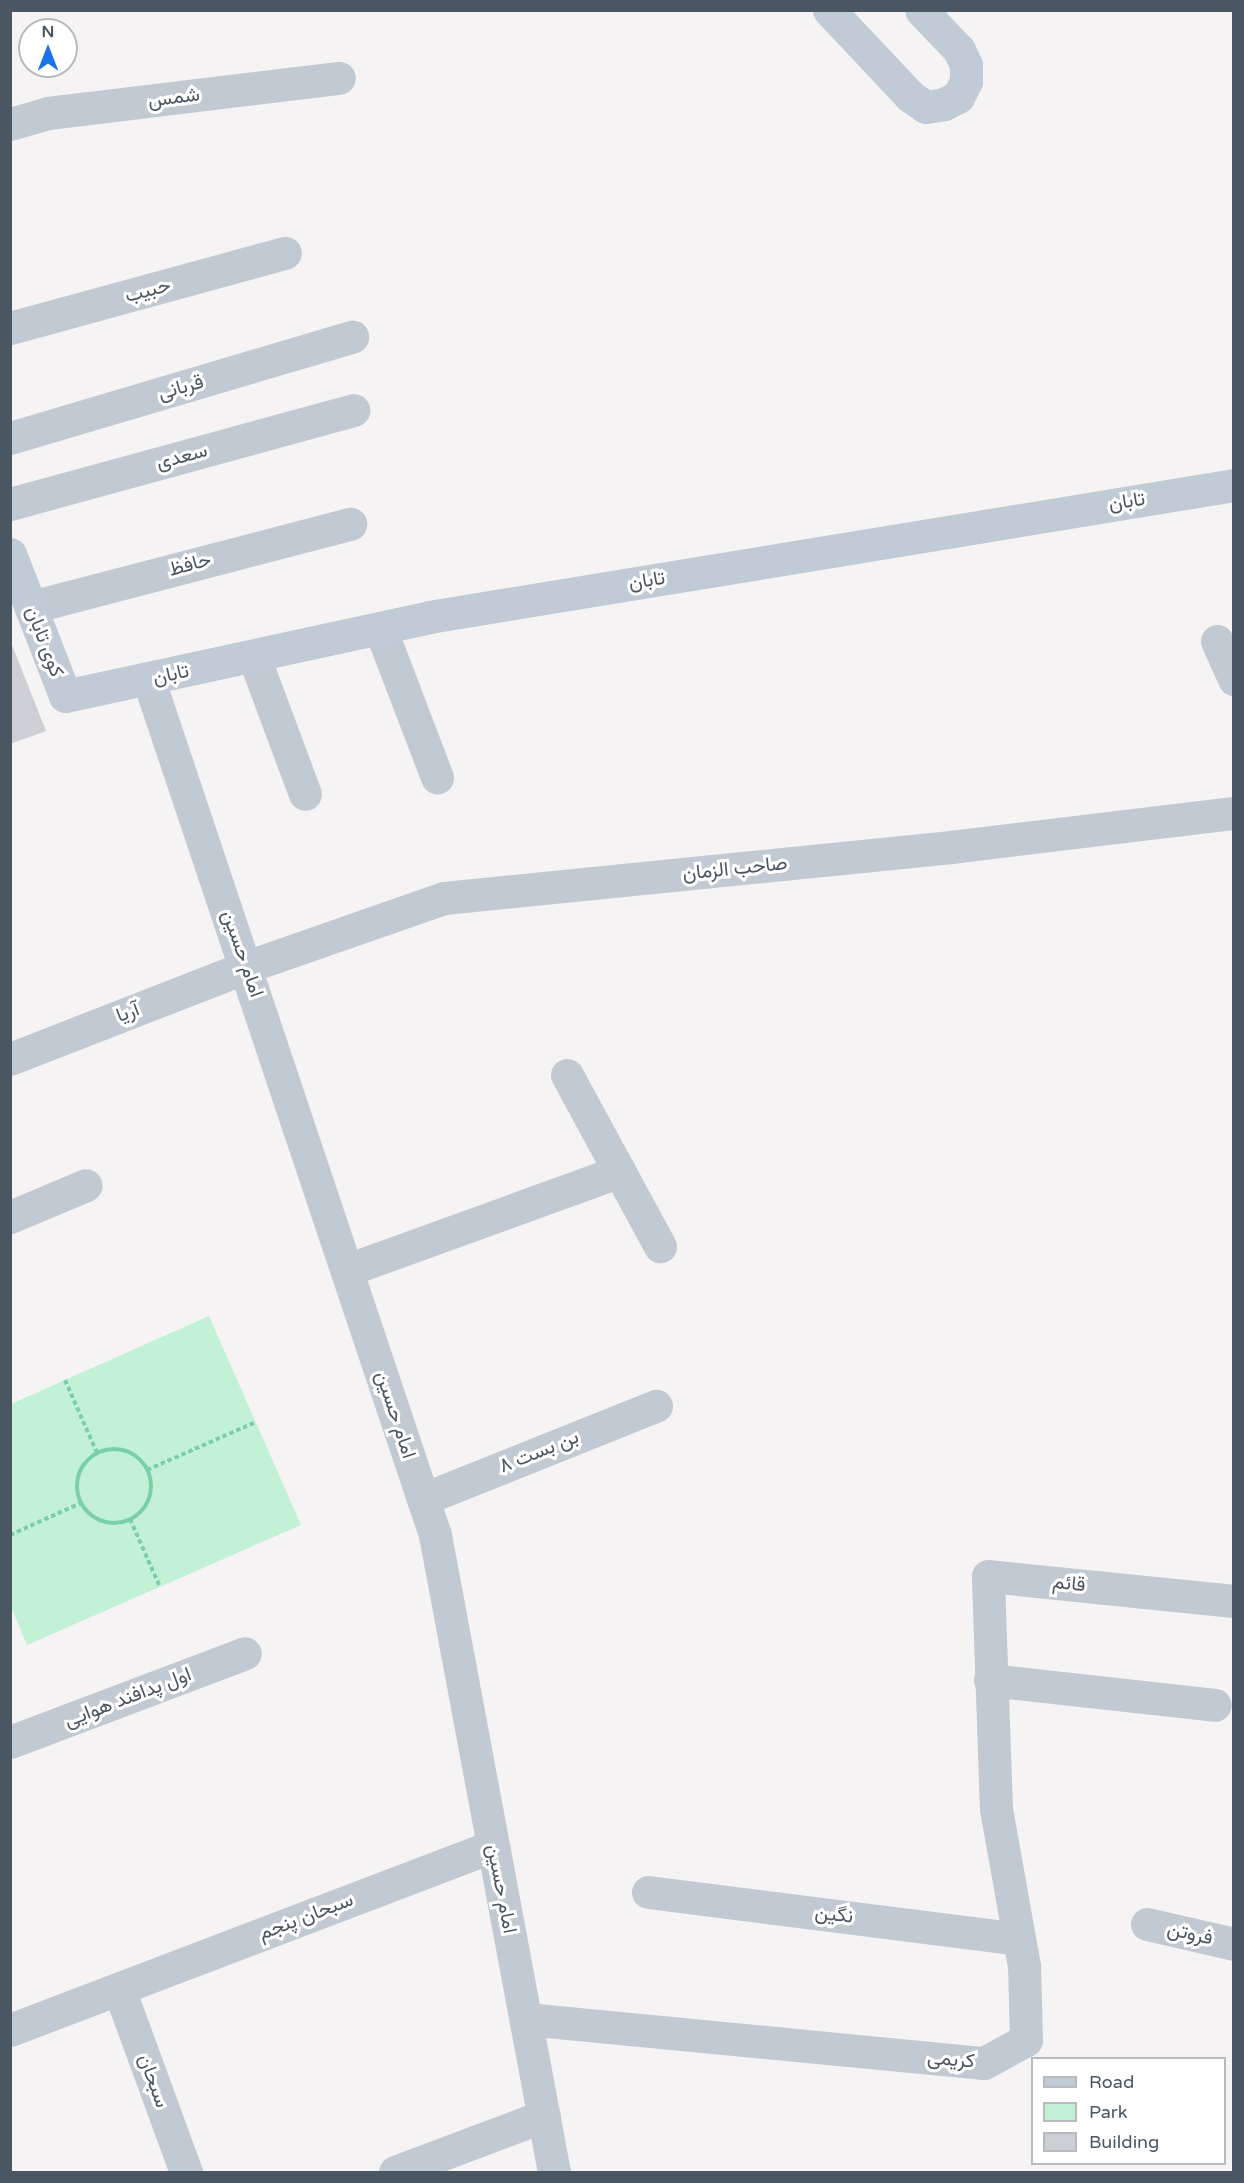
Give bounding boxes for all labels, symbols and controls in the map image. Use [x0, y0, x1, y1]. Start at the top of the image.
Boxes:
north arrow [18, 18, 78, 78]
text: N [42, 22, 54, 42]
street label: شمس [147, 83, 201, 113]
street label: حبیب [123, 273, 173, 309]
street label: قربانی [155, 370, 207, 406]
street label: سعدی [154, 439, 210, 475]
street label: تابان [1107, 487, 1147, 517]
street label: حافظ [166, 548, 214, 582]
street label: تابان [627, 566, 667, 596]
street label: کوی تابان [20, 603, 68, 681]
street label: تابان [151, 659, 191, 691]
street label: صاحب الزمان [681, 852, 789, 886]
street label: امام حسین [216, 907, 268, 1001]
street label: آریا [113, 998, 143, 1028]
street label: امام حسین [370, 1368, 420, 1462]
street label: بن بست ۸ [496, 1425, 582, 1479]
street label: قائم [1051, 1570, 1087, 1598]
street label: اول پدافند هوایی [61, 1663, 195, 1733]
street label: امام حسین [481, 1842, 521, 1936]
street label: سبحان پنجم [255, 1888, 357, 1946]
street label: نگین [814, 1901, 854, 1929]
street label: فروتن [1165, 1917, 1215, 1951]
street label: کریمی [926, 2046, 976, 2074]
street label: سبحان [132, 2051, 174, 2111]
legend [1031, 2057, 1226, 2165]
text: Road [1089, 2071, 1134, 2093]
text: Park [1089, 2101, 1127, 2123]
text: Building [1089, 2131, 1159, 2153]

